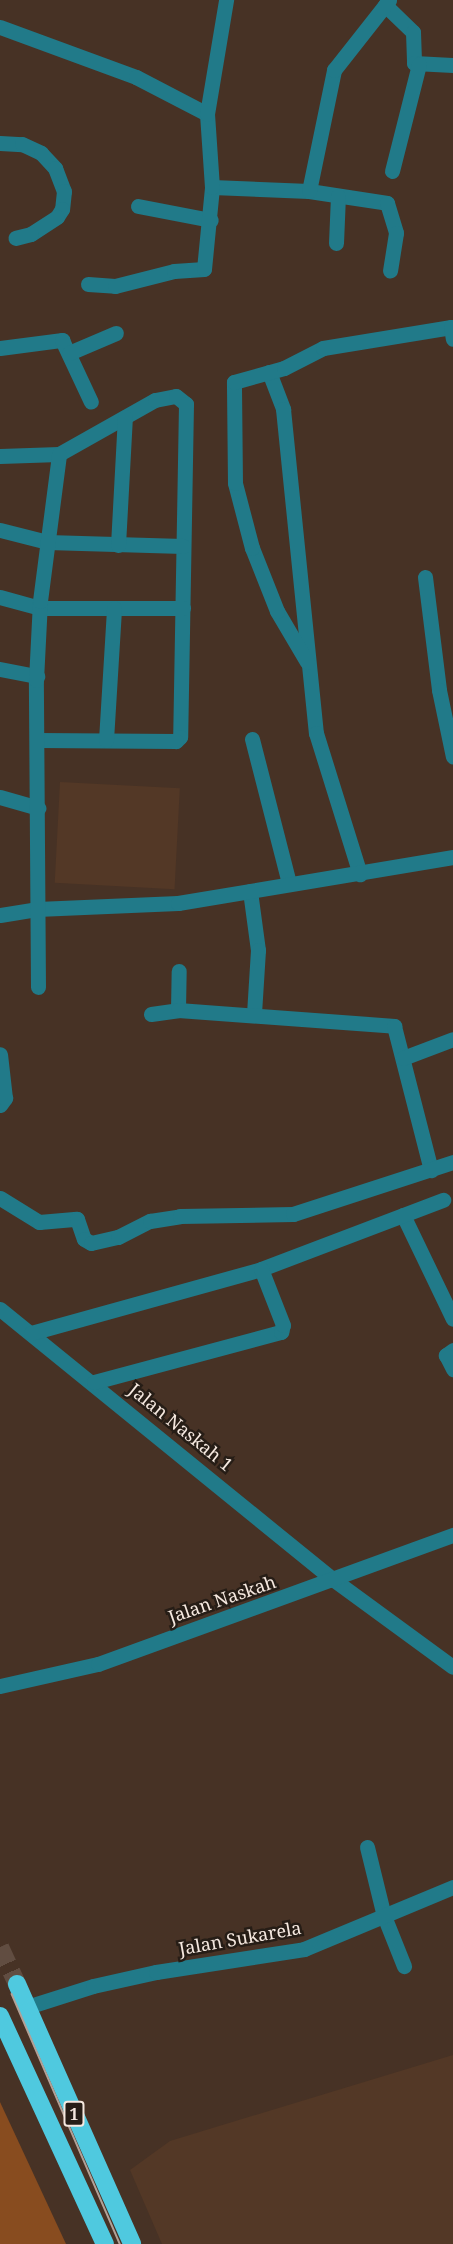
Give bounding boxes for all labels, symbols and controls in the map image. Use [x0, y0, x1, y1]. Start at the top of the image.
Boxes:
street label: Jalan Naskah 1 [125, 1379, 237, 1475]
street label: Jalan Naskah [165, 1570, 279, 1628]
street label: Jalan Sukarela [177, 1917, 303, 1959]
road number: 1 [62, 2101, 86, 2127]

